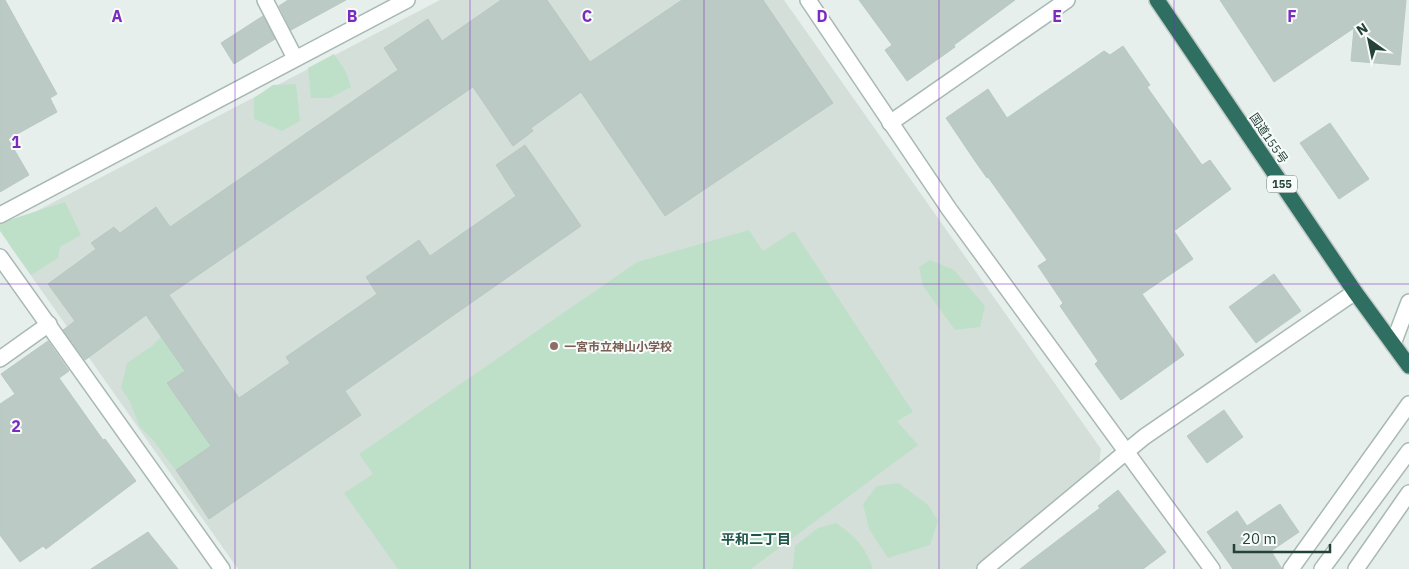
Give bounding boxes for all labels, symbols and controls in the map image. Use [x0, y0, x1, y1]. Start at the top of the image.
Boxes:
text: A [112, 6, 123, 26]
text: B [347, 6, 358, 26]
text: C [582, 6, 592, 26]
text: D [816, 6, 828, 26]
text: E [1052, 6, 1062, 26]
text: F [1287, 6, 1297, 26]
north arrow [1344, 15, 1394, 65]
text: N [1353, 19, 1371, 39]
street label: 国道155号 [1247, 110, 1291, 166]
text: 1 [11, 132, 21, 152]
road number: 155 [1267, 175, 1297, 192]
place label: 一宮市立神山小学校 [564, 339, 672, 354]
marker: 一宮市立神山小学校 [548, 340, 560, 352]
text: 2 [11, 416, 21, 436]
scale bar [1234, 522, 1330, 554]
text: 20 m [1242, 529, 1277, 548]
district label: 平和二丁目 [721, 530, 791, 548]

